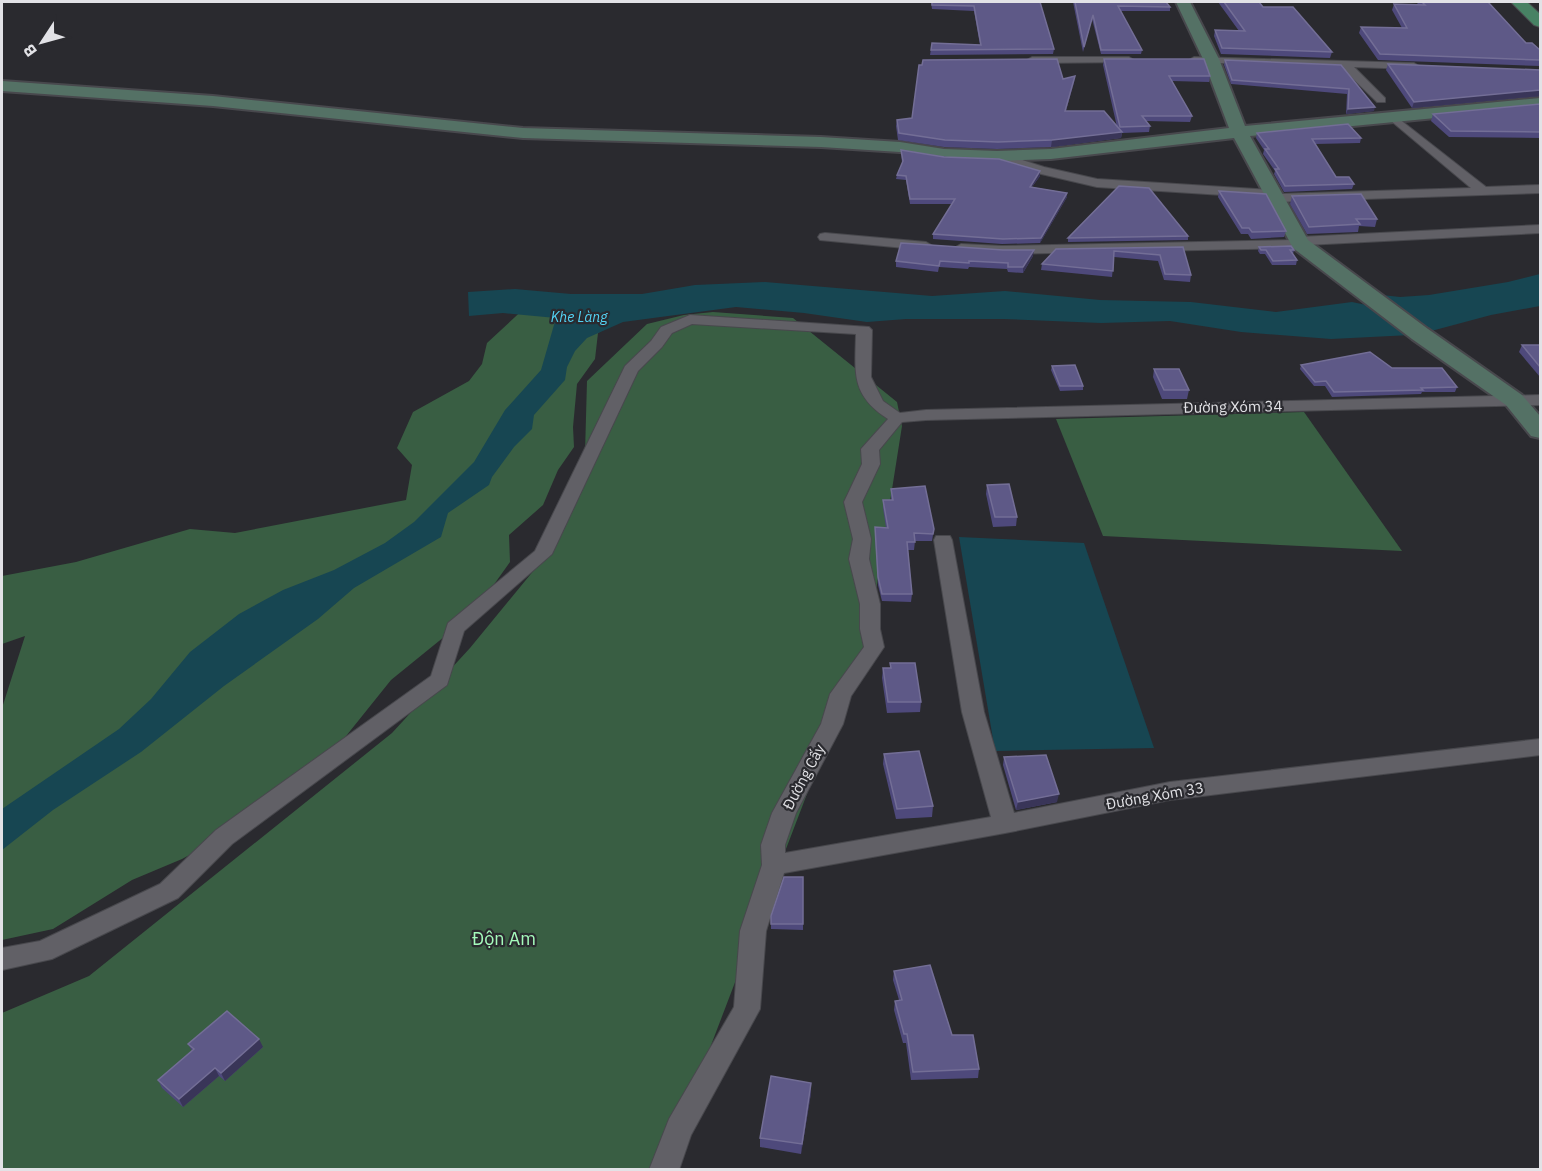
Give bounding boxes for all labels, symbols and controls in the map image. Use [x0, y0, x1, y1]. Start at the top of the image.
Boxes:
north arrow [12, 12, 72, 72]
text: B [18, 40, 41, 61]
water label: Khe Làng [551, 308, 608, 326]
street label: Đường Xóm 34 [1183, 396, 1283, 417]
street label: Đường Cấy [778, 740, 829, 813]
street label: Đường Xóm 33 [1105, 778, 1205, 813]
park label: Độn Am [472, 927, 536, 950]

